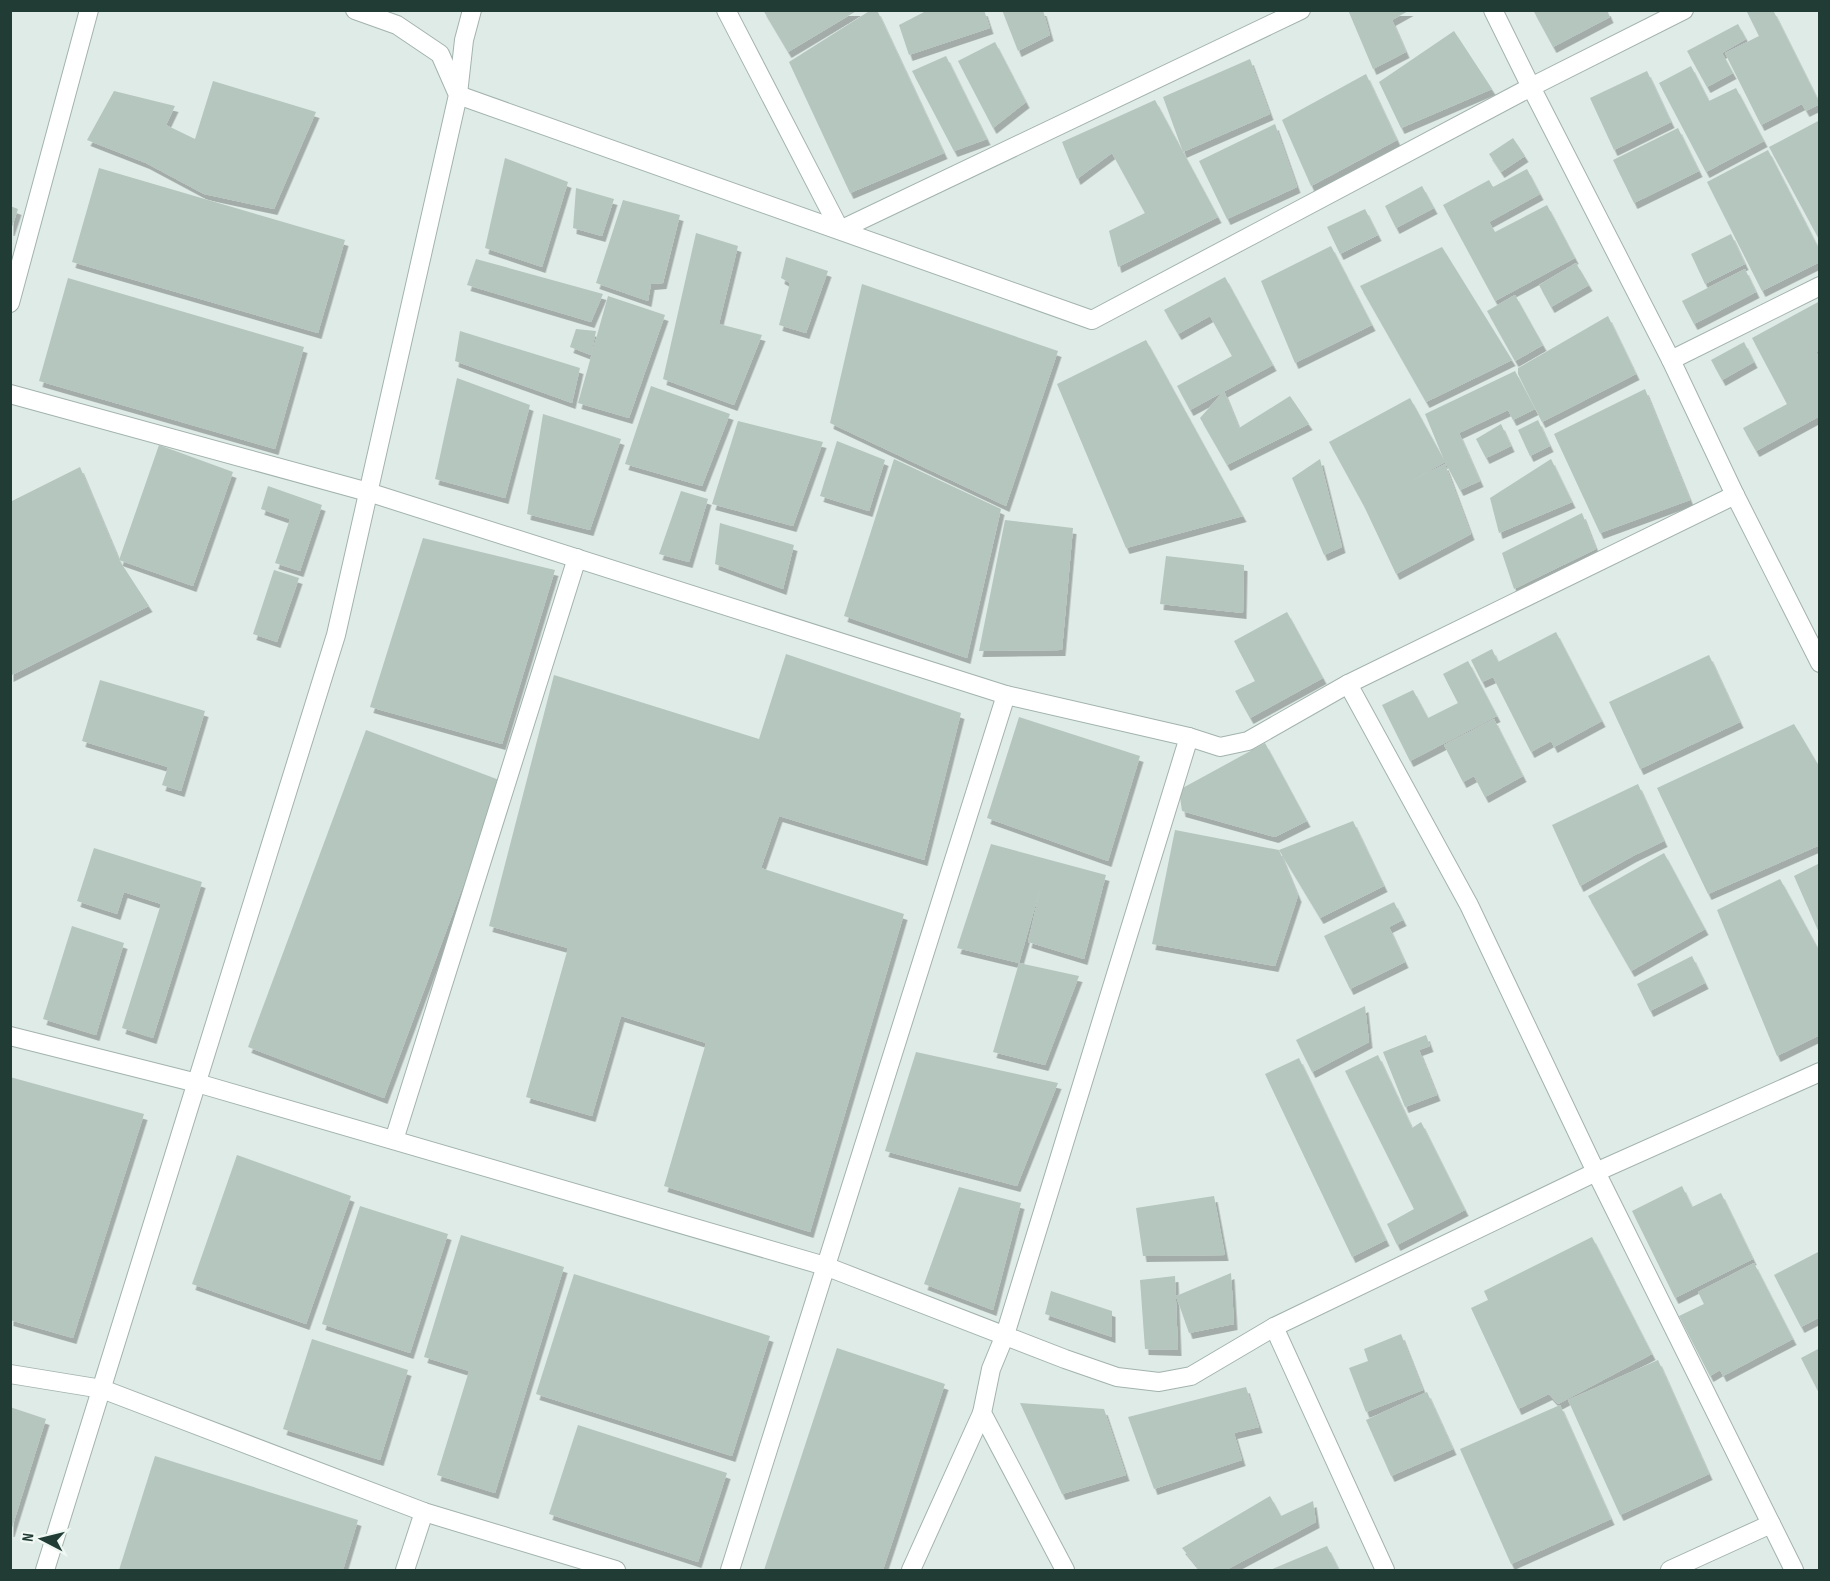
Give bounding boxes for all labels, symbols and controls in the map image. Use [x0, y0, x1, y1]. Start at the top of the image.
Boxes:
north arrow [12, 1509, 72, 1569]
text: N [19, 1532, 39, 1543]

